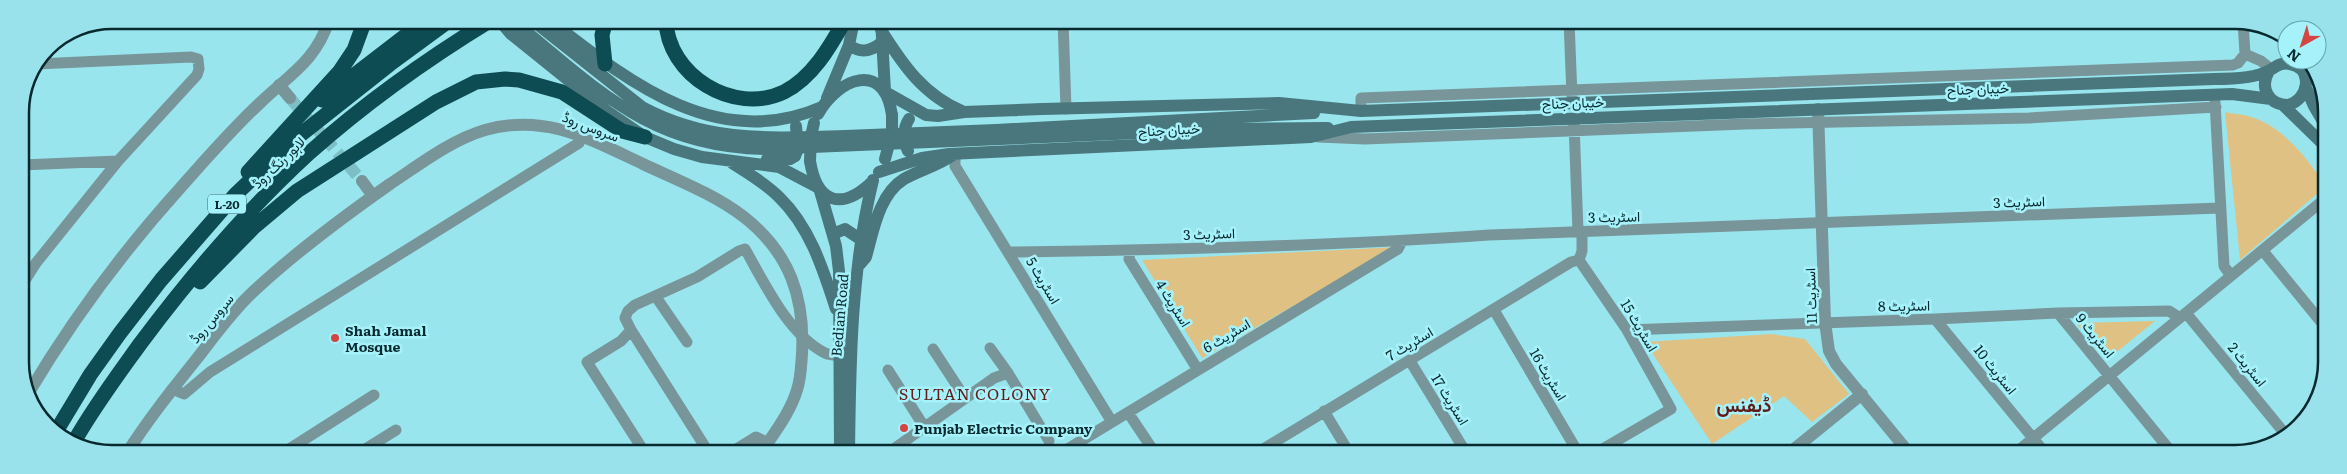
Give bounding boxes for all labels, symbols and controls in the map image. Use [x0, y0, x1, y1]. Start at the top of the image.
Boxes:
north arrow [2277, 20, 2327, 70]
text: N [2282, 44, 2304, 67]
street label: خیبان جناح [1946, 77, 2010, 101]
street label: خیبان جناح [1541, 91, 1605, 115]
street label: سروس روڈ [560, 106, 622, 146]
street label: خیبان جناح [1137, 117, 1201, 143]
street label: لاہور رنگ روڈ [247, 132, 310, 193]
street label: اسٹریٹ 3 [1993, 190, 2045, 212]
road number: L-20 [208, 194, 246, 213]
street label: اسٹریٹ 3 [1588, 206, 1640, 226]
street label: اسٹریٹ 3 [1183, 222, 1235, 244]
street label: اسٹریٹ 5 [1022, 253, 1066, 307]
street label: اسٹریٹ 11 [1799, 268, 1821, 324]
street label: Bedian Road [825, 272, 853, 357]
street label: اسٹریٹ 4 [1152, 276, 1196, 330]
street label: سروس روڈ [184, 289, 238, 347]
street label: اسٹریٹ 15 [1617, 295, 1663, 355]
street label: اسٹریٹ 8 [1878, 295, 1930, 315]
street label: اسٹریٹ 9 [2072, 309, 2120, 361]
street label: اسٹریٹ 6 [1199, 313, 1253, 357]
place label: Shah Jamal Mosque [345, 320, 427, 356]
street label: اسٹریٹ 7 [1382, 321, 1436, 365]
marker: Shah Jamal Mosque [329, 332, 341, 344]
street label: اسٹریٹ 2 [2224, 338, 2272, 390]
street label: اسٹریٹ 10 [1970, 340, 2022, 398]
street label: اسٹریٹ 16 [1526, 344, 1572, 404]
street label: اسٹریٹ 17 [1427, 370, 1475, 428]
district label: SULTAN COLONY [899, 381, 1051, 405]
district label: ڈیفنس [1716, 390, 1772, 418]
place label: Punjab Electric Company [914, 418, 1093, 438]
marker: Punjab Electric Company [898, 422, 910, 434]

